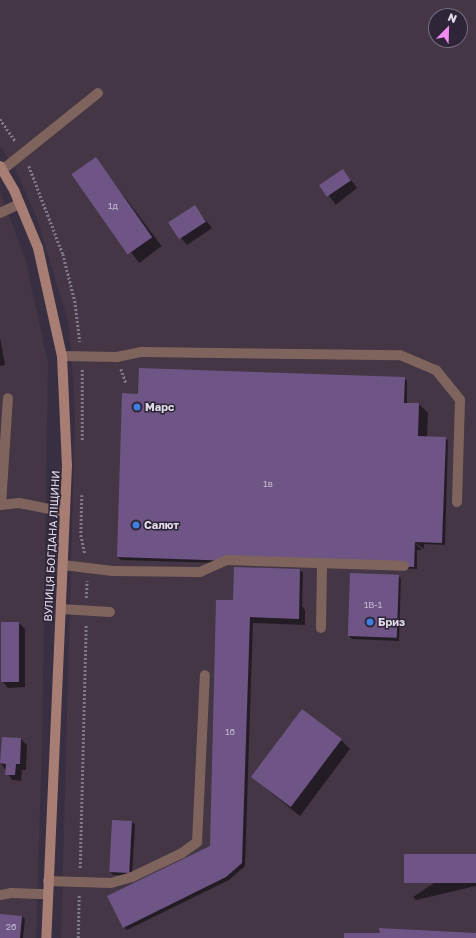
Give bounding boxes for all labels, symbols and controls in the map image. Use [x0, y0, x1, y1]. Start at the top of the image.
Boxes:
north arrow [428, 8, 468, 48]
text: N [446, 10, 459, 25]
house number: 1д [108, 201, 118, 211]
place label: Марс [145, 400, 174, 414]
marker: Марс [132, 402, 142, 412]
street label: ВУЛИЦЯ БОГДАНА ЛІЩИНИ [41, 470, 63, 622]
house number: 1в [263, 479, 273, 489]
place label: Салют [144, 518, 179, 532]
marker: Салют [131, 520, 141, 530]
house number: 1В-1 [364, 600, 382, 610]
place label: Бриз [378, 615, 405, 629]
marker: Бриз [365, 617, 375, 627]
house number: 1б [225, 727, 235, 737]
house number: 2б [6, 922, 16, 932]

